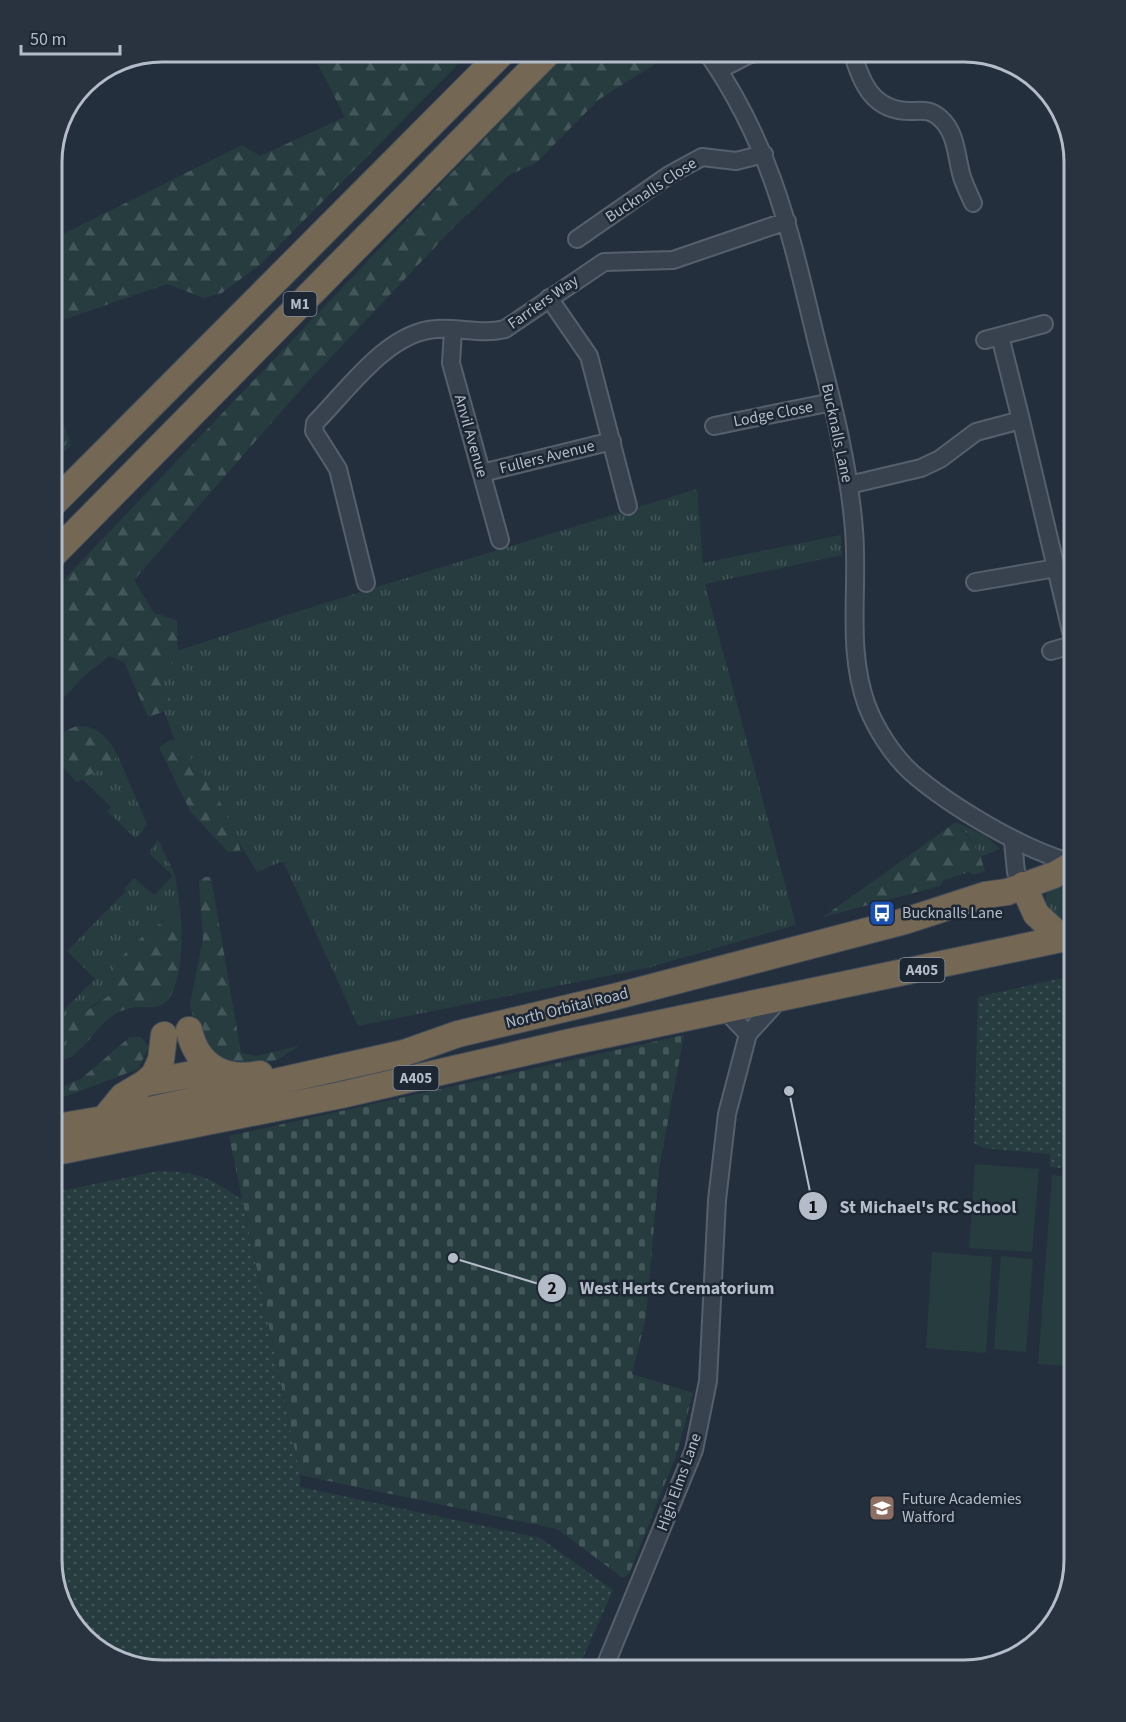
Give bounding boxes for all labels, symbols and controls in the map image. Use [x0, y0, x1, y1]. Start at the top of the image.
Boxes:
scale bar [21, 18, 120, 56]
text: 50 m [30, 27, 66, 52]
street label: Bucknalls Close [601, 152, 701, 228]
street label: Farriers Way [503, 269, 583, 334]
road number: M1 [284, 292, 316, 316]
street label: Bucknalls Lane [816, 381, 858, 485]
street label: Anvil Avenue [449, 392, 493, 480]
street label: Lodge Close [731, 396, 815, 432]
street label: Fullers Avenue [497, 435, 597, 479]
bus stop icon: Bucknalls Lane [867, 898, 897, 928]
place label: Bucknalls Lane [902, 902, 1003, 924]
road number: A405 [900, 958, 944, 982]
street label: North Orbital Road [503, 982, 631, 1034]
road number: A405 [394, 1066, 438, 1090]
callout: St Michael's RC School [798, 1188, 1029, 1224]
text: 1 [808, 1195, 818, 1220]
text: St Michael's RC School [840, 1195, 1016, 1220]
callout: West Herts Crematorium [537, 1270, 786, 1306]
text: 2 [547, 1276, 557, 1301]
text: West Herts Crematorium [580, 1276, 774, 1301]
street label: High Elms Lane [651, 1430, 707, 1534]
place label: Future Academies Watford [902, 1488, 1022, 1528]
school or university icon: Future Academies Watford [867, 1493, 897, 1523]

